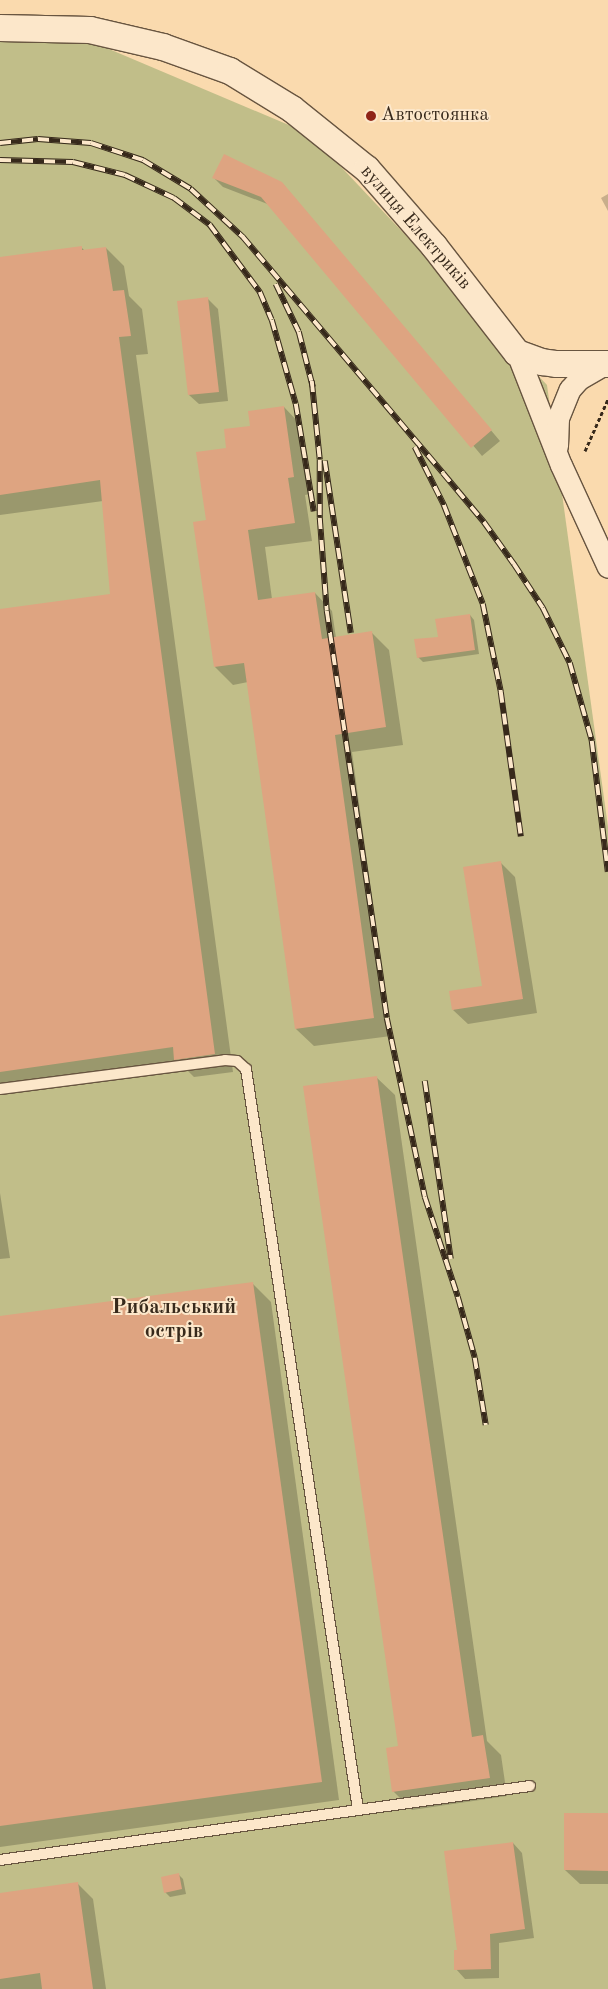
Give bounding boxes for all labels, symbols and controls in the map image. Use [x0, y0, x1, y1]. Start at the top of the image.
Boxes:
place label: Автостоянка [381, 105, 489, 127]
marker: Автостоянка [365, 110, 377, 122]
street label: вулиця Електриків [355, 161, 475, 295]
district label: Рибальський острів [112, 1295, 236, 1345]

